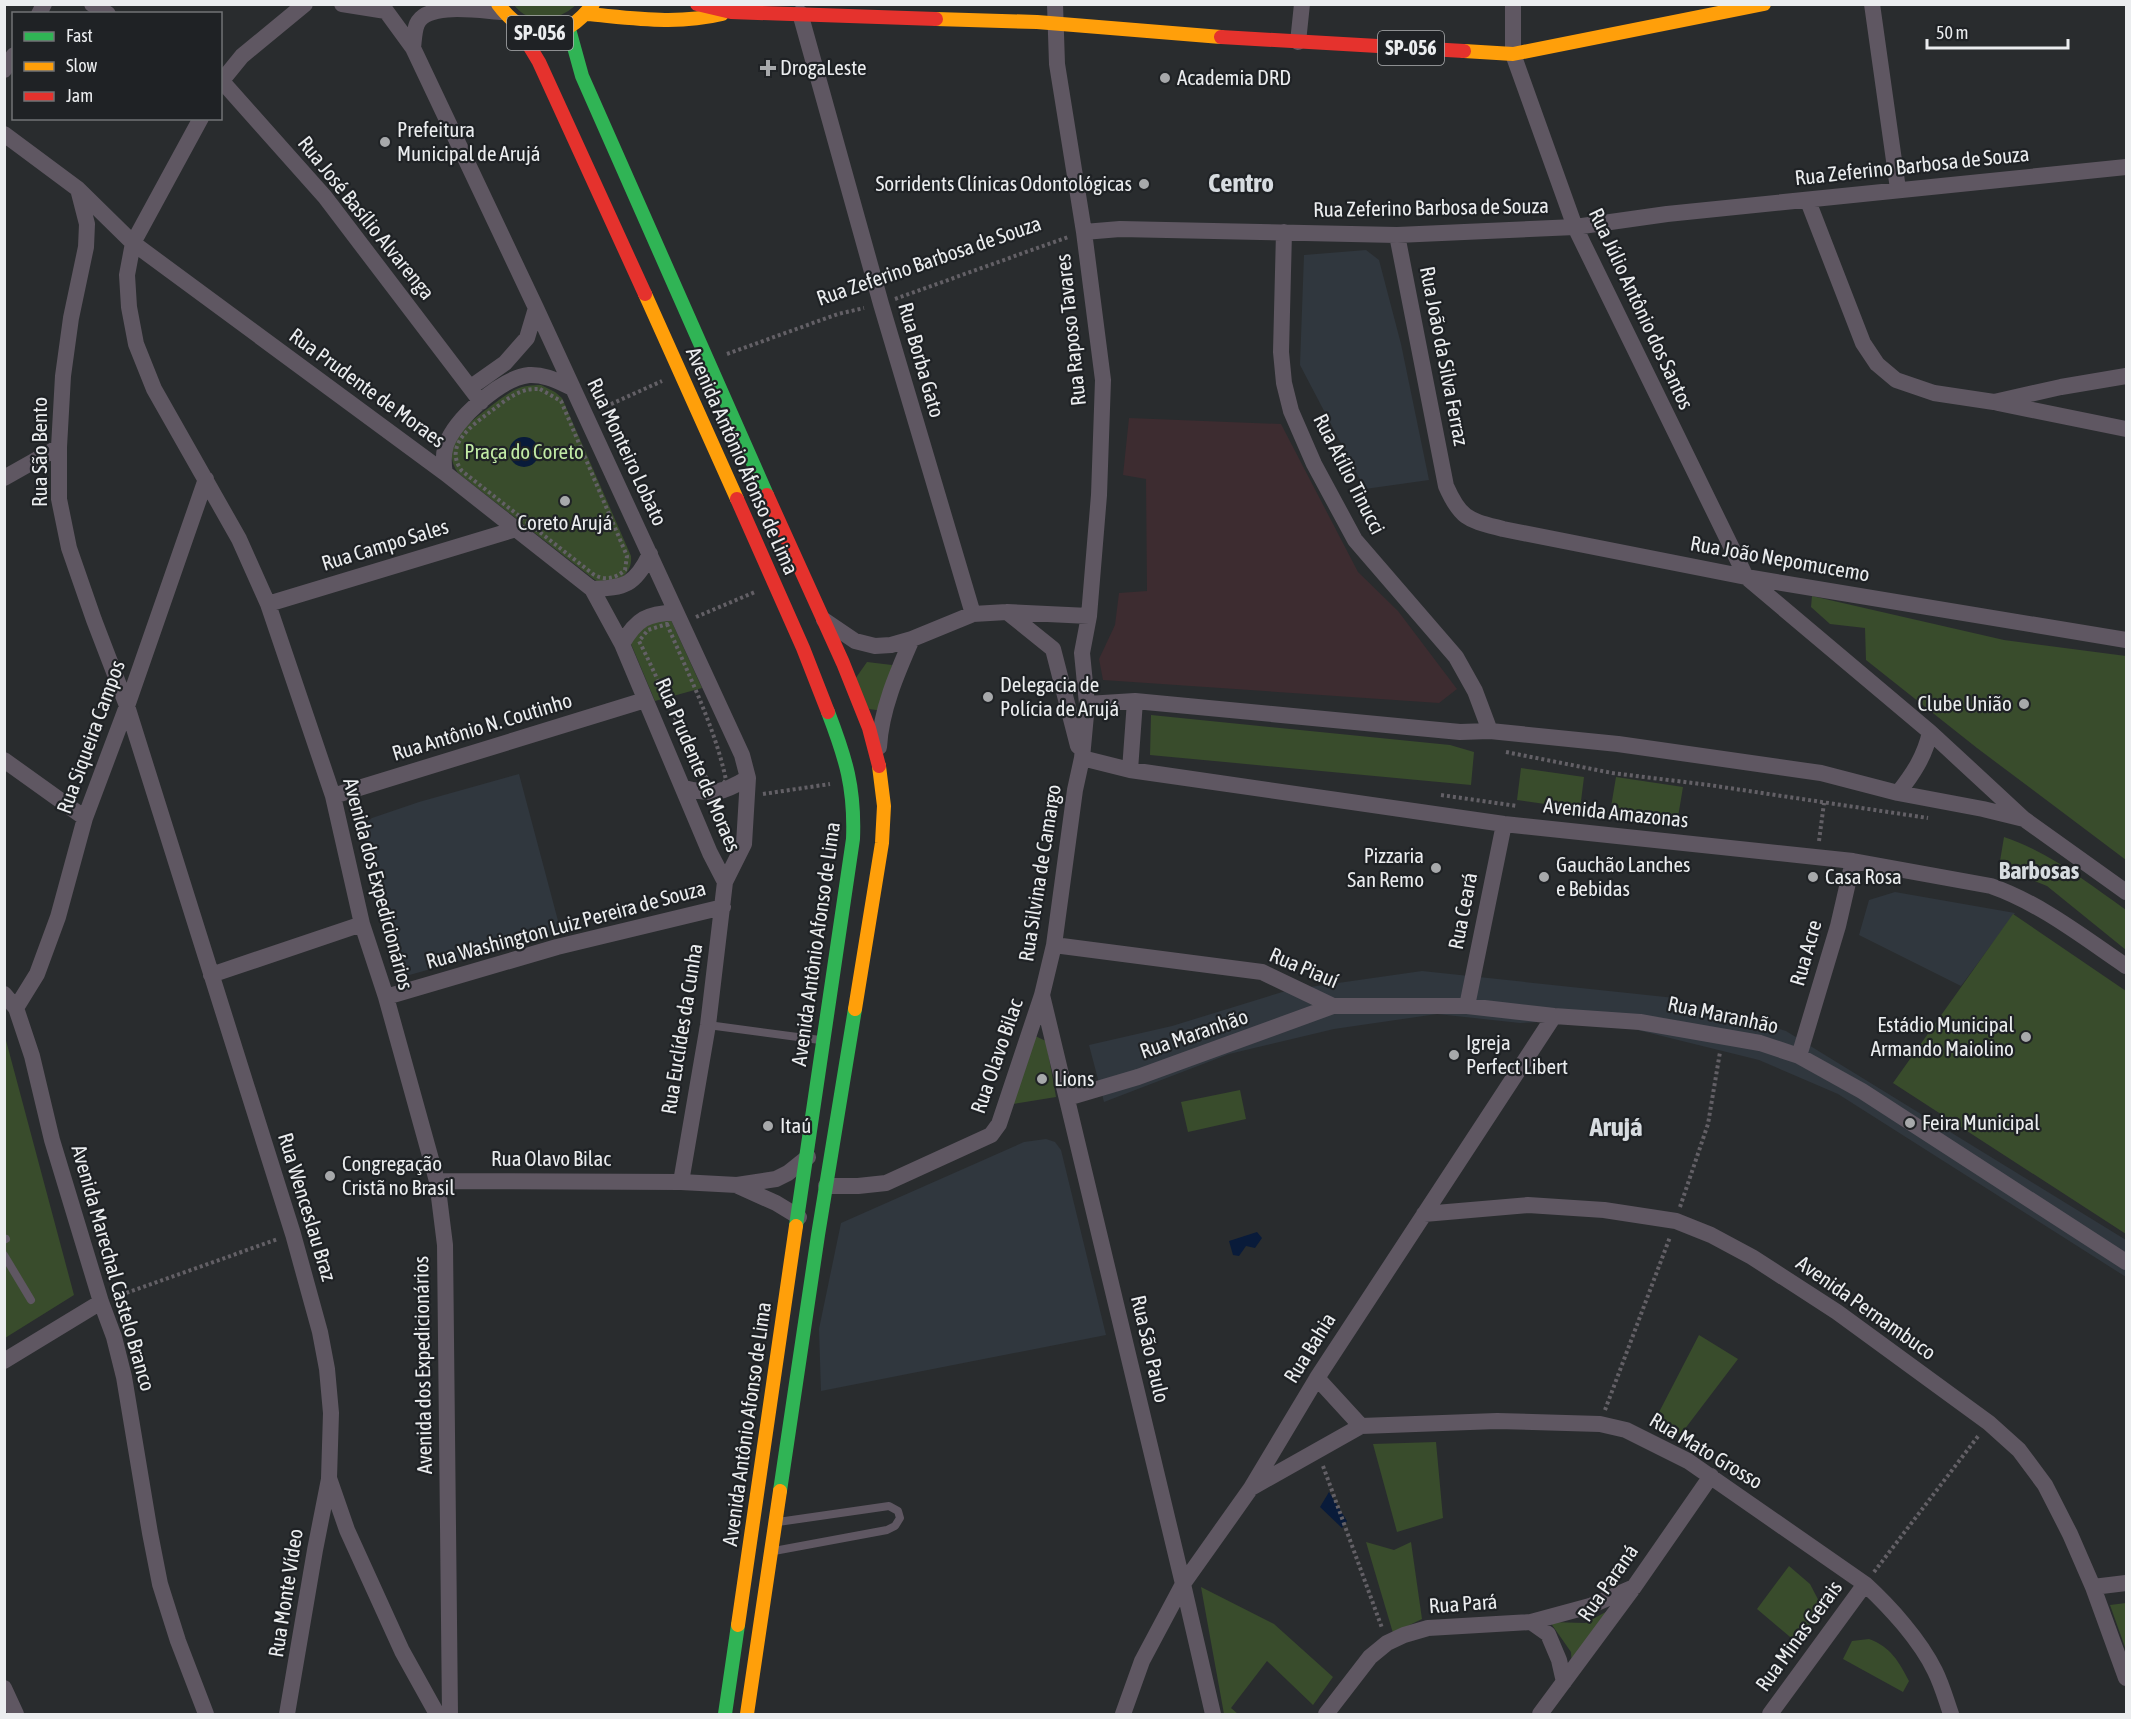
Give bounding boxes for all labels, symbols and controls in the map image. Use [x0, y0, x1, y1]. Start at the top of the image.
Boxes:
legend [12, 12, 222, 120]
scale bar [1927, 12, 2068, 50]
road number: SP-056 [507, 16, 573, 50]
text: 50 m [1936, 22, 1968, 43]
text: Fast [66, 25, 93, 46]
road number: SP-056 [1378, 31, 1444, 65]
text: Slow [66, 55, 97, 76]
place label: DrogaLeste [780, 55, 867, 79]
marker: DrogaLeste [761, 61, 775, 75]
place label: Academia DRD [1177, 65, 1291, 89]
marker: Academia DRD [1158, 71, 1172, 85]
text: Jam [66, 85, 93, 106]
place label: Prefeitura Municipal de Arujá [397, 117, 541, 165]
street label: Rua José Basílio Alvarenga [294, 131, 440, 304]
marker: Prefeitura Municipal de Arujá [378, 135, 392, 149]
street label: Rua Zeferino Barbosa de Souza [1793, 141, 2030, 189]
district label: Centro [1208, 167, 1274, 198]
place label: Sorridents Clínicas Odontológicas [875, 171, 1132, 195]
marker: Sorridents Clínicas Odontológicas [1137, 177, 1151, 191]
street label: Rua Zeferino Barbosa de Souza [1313, 193, 1549, 221]
street label: Rua Júlio Antônio dos Santos [1585, 204, 1699, 413]
street label: Rua Zeferino Barbosa de Souza [813, 210, 1044, 310]
street label: Rua Raposo Tavares [1050, 253, 1090, 407]
street label: Rua João da Silva Ferraz [1416, 264, 1474, 448]
street label: Rua Borba Gato [894, 299, 950, 420]
street label: Rua Prudente de Moraes [285, 323, 450, 452]
street label: Avenida Antônio Afonso de Lima [682, 343, 804, 578]
street label: Rua Monteiro Lobato [583, 374, 673, 529]
street label: Rua São Bento [27, 397, 51, 507]
street label: Rua Atílio Tinucci [1309, 409, 1391, 538]
park label: Praça do Coreto [464, 439, 584, 463]
marker: Coreto Arujá [558, 494, 572, 508]
place label: Coreto Arujá [518, 510, 612, 534]
street label: Rua Campo Sales [318, 513, 451, 575]
street label: Rua João Nepomucemo [1689, 530, 1872, 586]
street label: Rua Siqueira Campos [51, 657, 129, 817]
place label: Delegacia de Polícia de Arujá [1000, 672, 1119, 720]
street label: Rua Prudente de Moraes [651, 674, 746, 855]
street label: Rua Antônio N. Coutinho [389, 687, 575, 765]
marker: Delegacia de Polícia de Arujá [981, 690, 995, 704]
place label: Clube União [1917, 691, 2012, 715]
marker: Clube União [2017, 697, 2031, 711]
street label: Avenida dos Expedicionários [339, 775, 419, 992]
street label: Rua Silvina de Camargo [1013, 783, 1065, 963]
street label: Avenida Amazonas [1542, 792, 1690, 832]
street label: Avenida Antônio Afonso de Lima [786, 820, 844, 1068]
place label: Pizzaria San Remo [1347, 843, 1424, 891]
place label: Gauchão Lanches e Bebidas [1556, 852, 1690, 900]
district label: Barbosas [1999, 857, 2080, 884]
marker: Pizzaria San Remo [1429, 861, 1443, 875]
place label: Casa Rosa [1825, 864, 1902, 888]
street label: Rua Ceará [1443, 870, 1481, 951]
marker: Gauchão Lanches e Bebidas [1537, 870, 1551, 884]
marker: Casa Rosa [1806, 870, 1820, 884]
street label: Rua Washington Luiz Pereira de Souza [423, 875, 708, 973]
street label: Rua Acre [1784, 917, 1826, 988]
street label: Rua Euclídes da Cunha [656, 942, 706, 1116]
street label: Rua Piauí [1266, 942, 1343, 992]
street label: Rua Maranhão [1666, 991, 1781, 1037]
street label: Rua Olavo Bilac [965, 995, 1027, 1116]
street label: Rua Maranhão [1137, 1003, 1251, 1063]
place label: Estádio Municipal Armando Maiolino [1871, 1012, 2014, 1060]
place label: Igreja Perfect Libert [1466, 1030, 1568, 1078]
marker: Estádio Municipal Armando Maiolino [2019, 1030, 2033, 1044]
marker: Igreja Perfect Libert [1447, 1048, 1461, 1062]
place label: Lions [1054, 1066, 1094, 1090]
marker: Lions [1035, 1072, 1049, 1086]
place label: Feira Municipal [1922, 1110, 2040, 1134]
district label: Arujá [1588, 1111, 1643, 1142]
place label: Itaú [780, 1113, 811, 1137]
marker: Feira Municipal [1903, 1116, 1917, 1130]
marker: Itaú [761, 1119, 775, 1133]
street label: Rua Wenceslau Braz [274, 1130, 342, 1284]
street label: Avenida Marechal Castelo Branco [67, 1142, 161, 1394]
street label: Rua Olavo Bilac [491, 1146, 611, 1170]
place label: Congregação Cristã no Brasil [342, 1151, 455, 1199]
marker: Congregação Cristã no Brasil [323, 1169, 337, 1183]
street label: Avenida Pernambuco [1792, 1250, 1941, 1364]
street label: Avenida dos Expedicionários [408, 1256, 436, 1474]
street label: Rua São Paulo [1127, 1293, 1175, 1405]
street label: Avenida Antônio Afonso de Lima [717, 1300, 775, 1548]
street label: Rua Bahia [1278, 1308, 1340, 1387]
street label: Rua Mato Grosso [1646, 1407, 1767, 1493]
street label: Rua Monte Vídeo [263, 1527, 307, 1659]
street label: Rua Paraná [1572, 1539, 1642, 1626]
street label: Rua Minas Gerais [1750, 1575, 1846, 1695]
street label: Rua Pará [1428, 1589, 1498, 1617]

